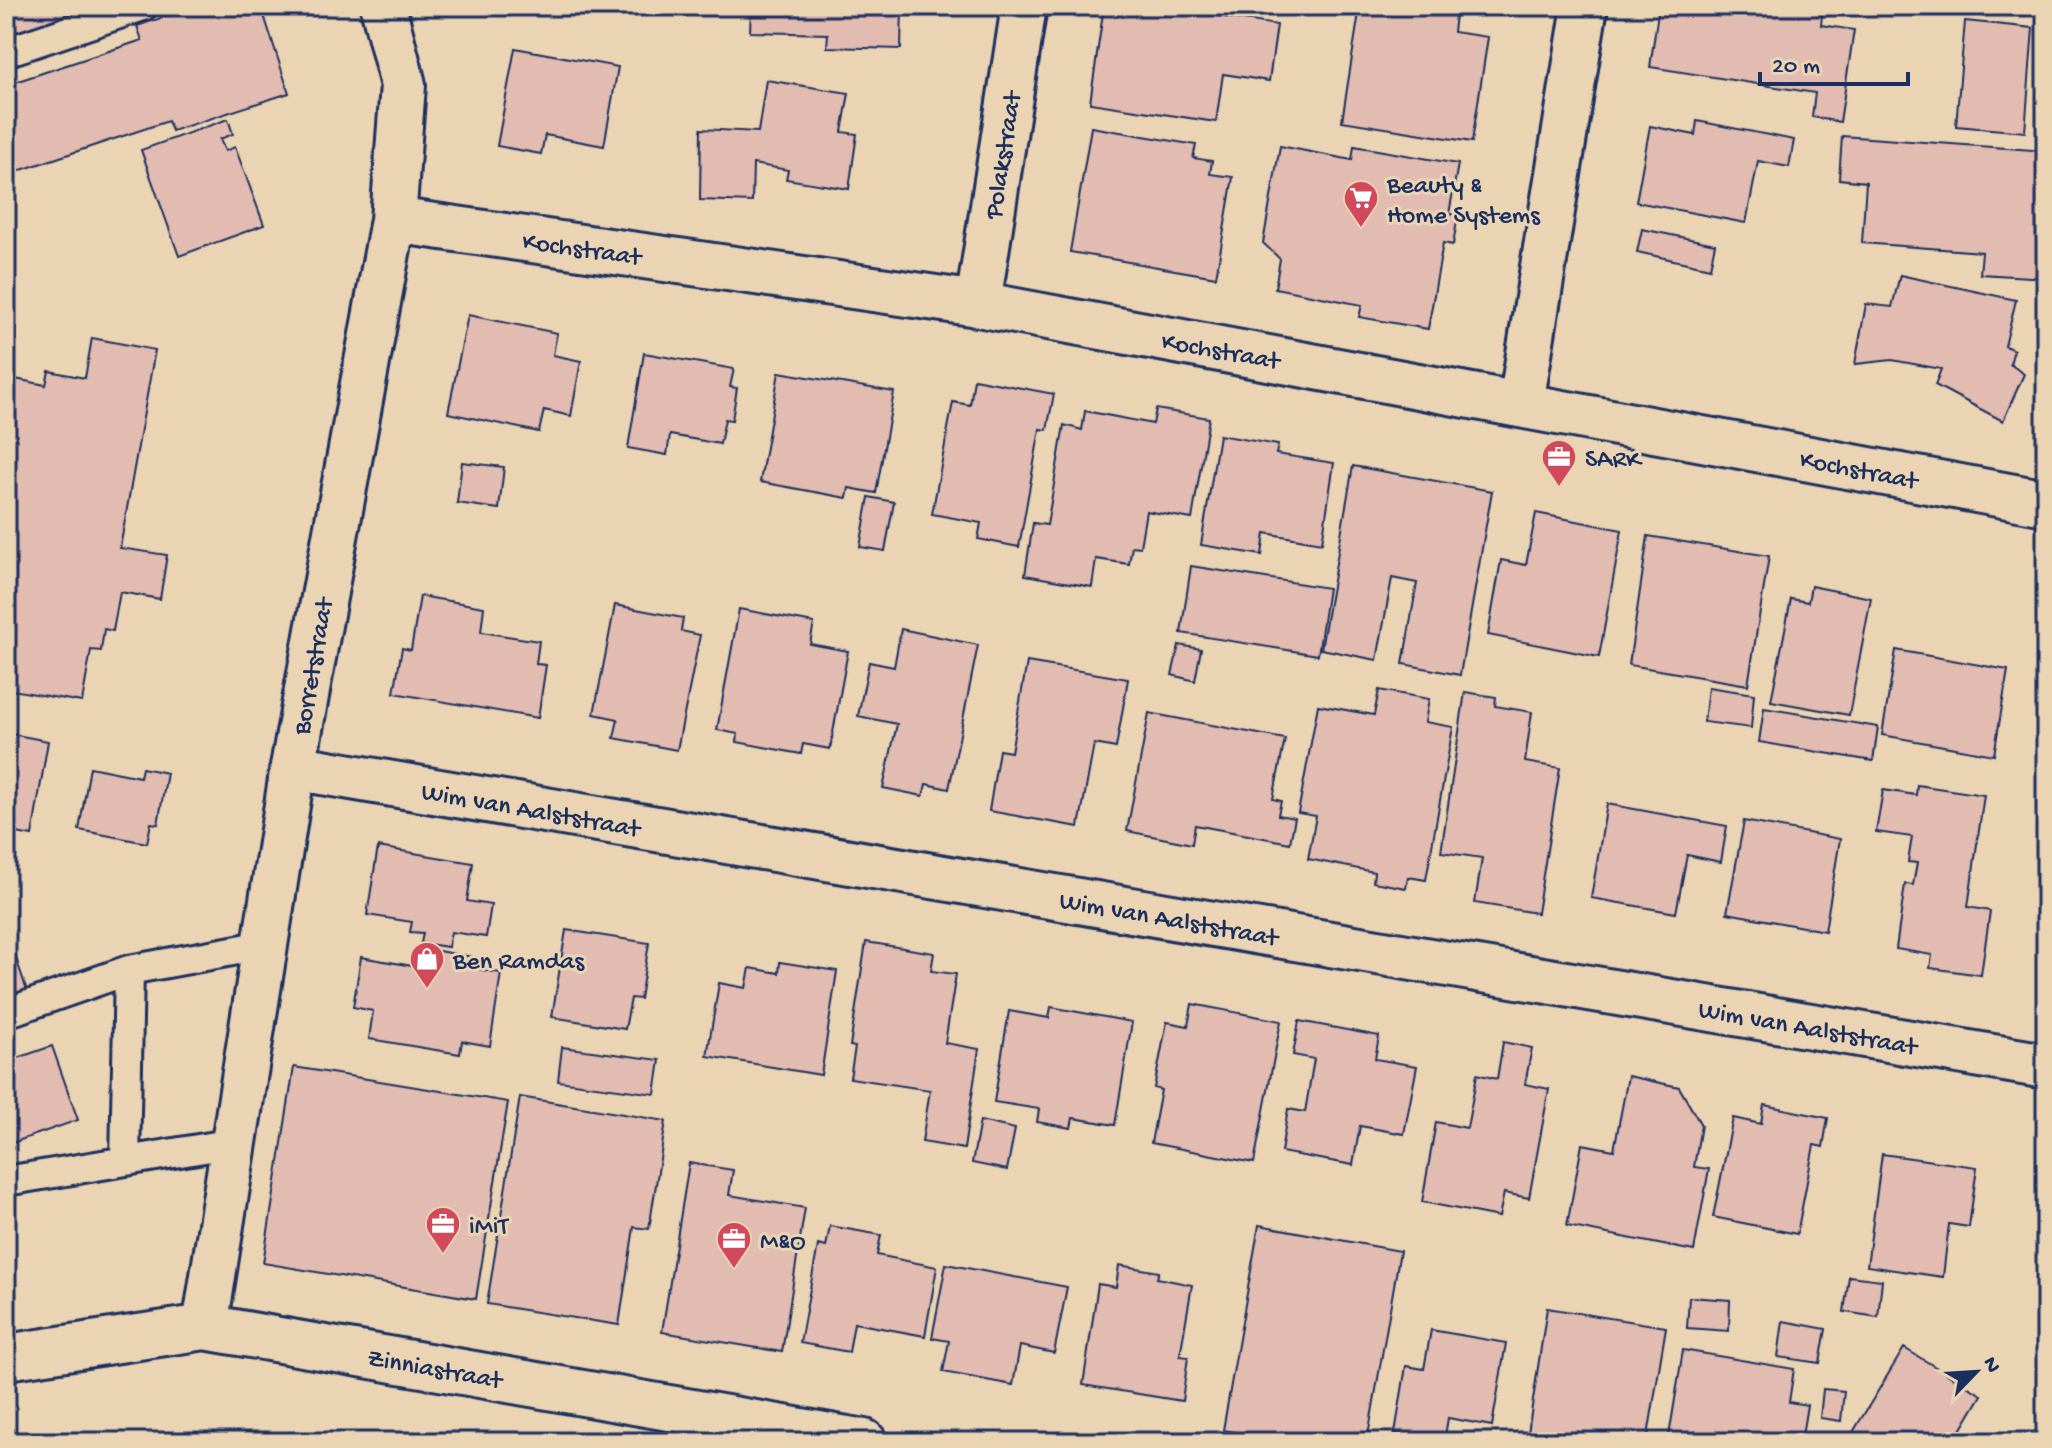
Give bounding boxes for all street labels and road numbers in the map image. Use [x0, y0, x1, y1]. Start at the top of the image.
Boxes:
street label: Polakstraat [980, 87, 1031, 223]
street label: Kochstraat [520, 228, 645, 275]
street label: Kochstraat [1159, 328, 1284, 379]
street label: Kochstraat [1797, 446, 1922, 499]
street label: Borretstraat [288, 594, 343, 738]
street label: Wim van Aalststraat [419, 778, 644, 847]
street label: Wim van Aalststraat [1057, 887, 1282, 956]
street label: Wim van Aalststraat [1696, 996, 1921, 1065]
street label: Zinniastraat [365, 1344, 506, 1399]

